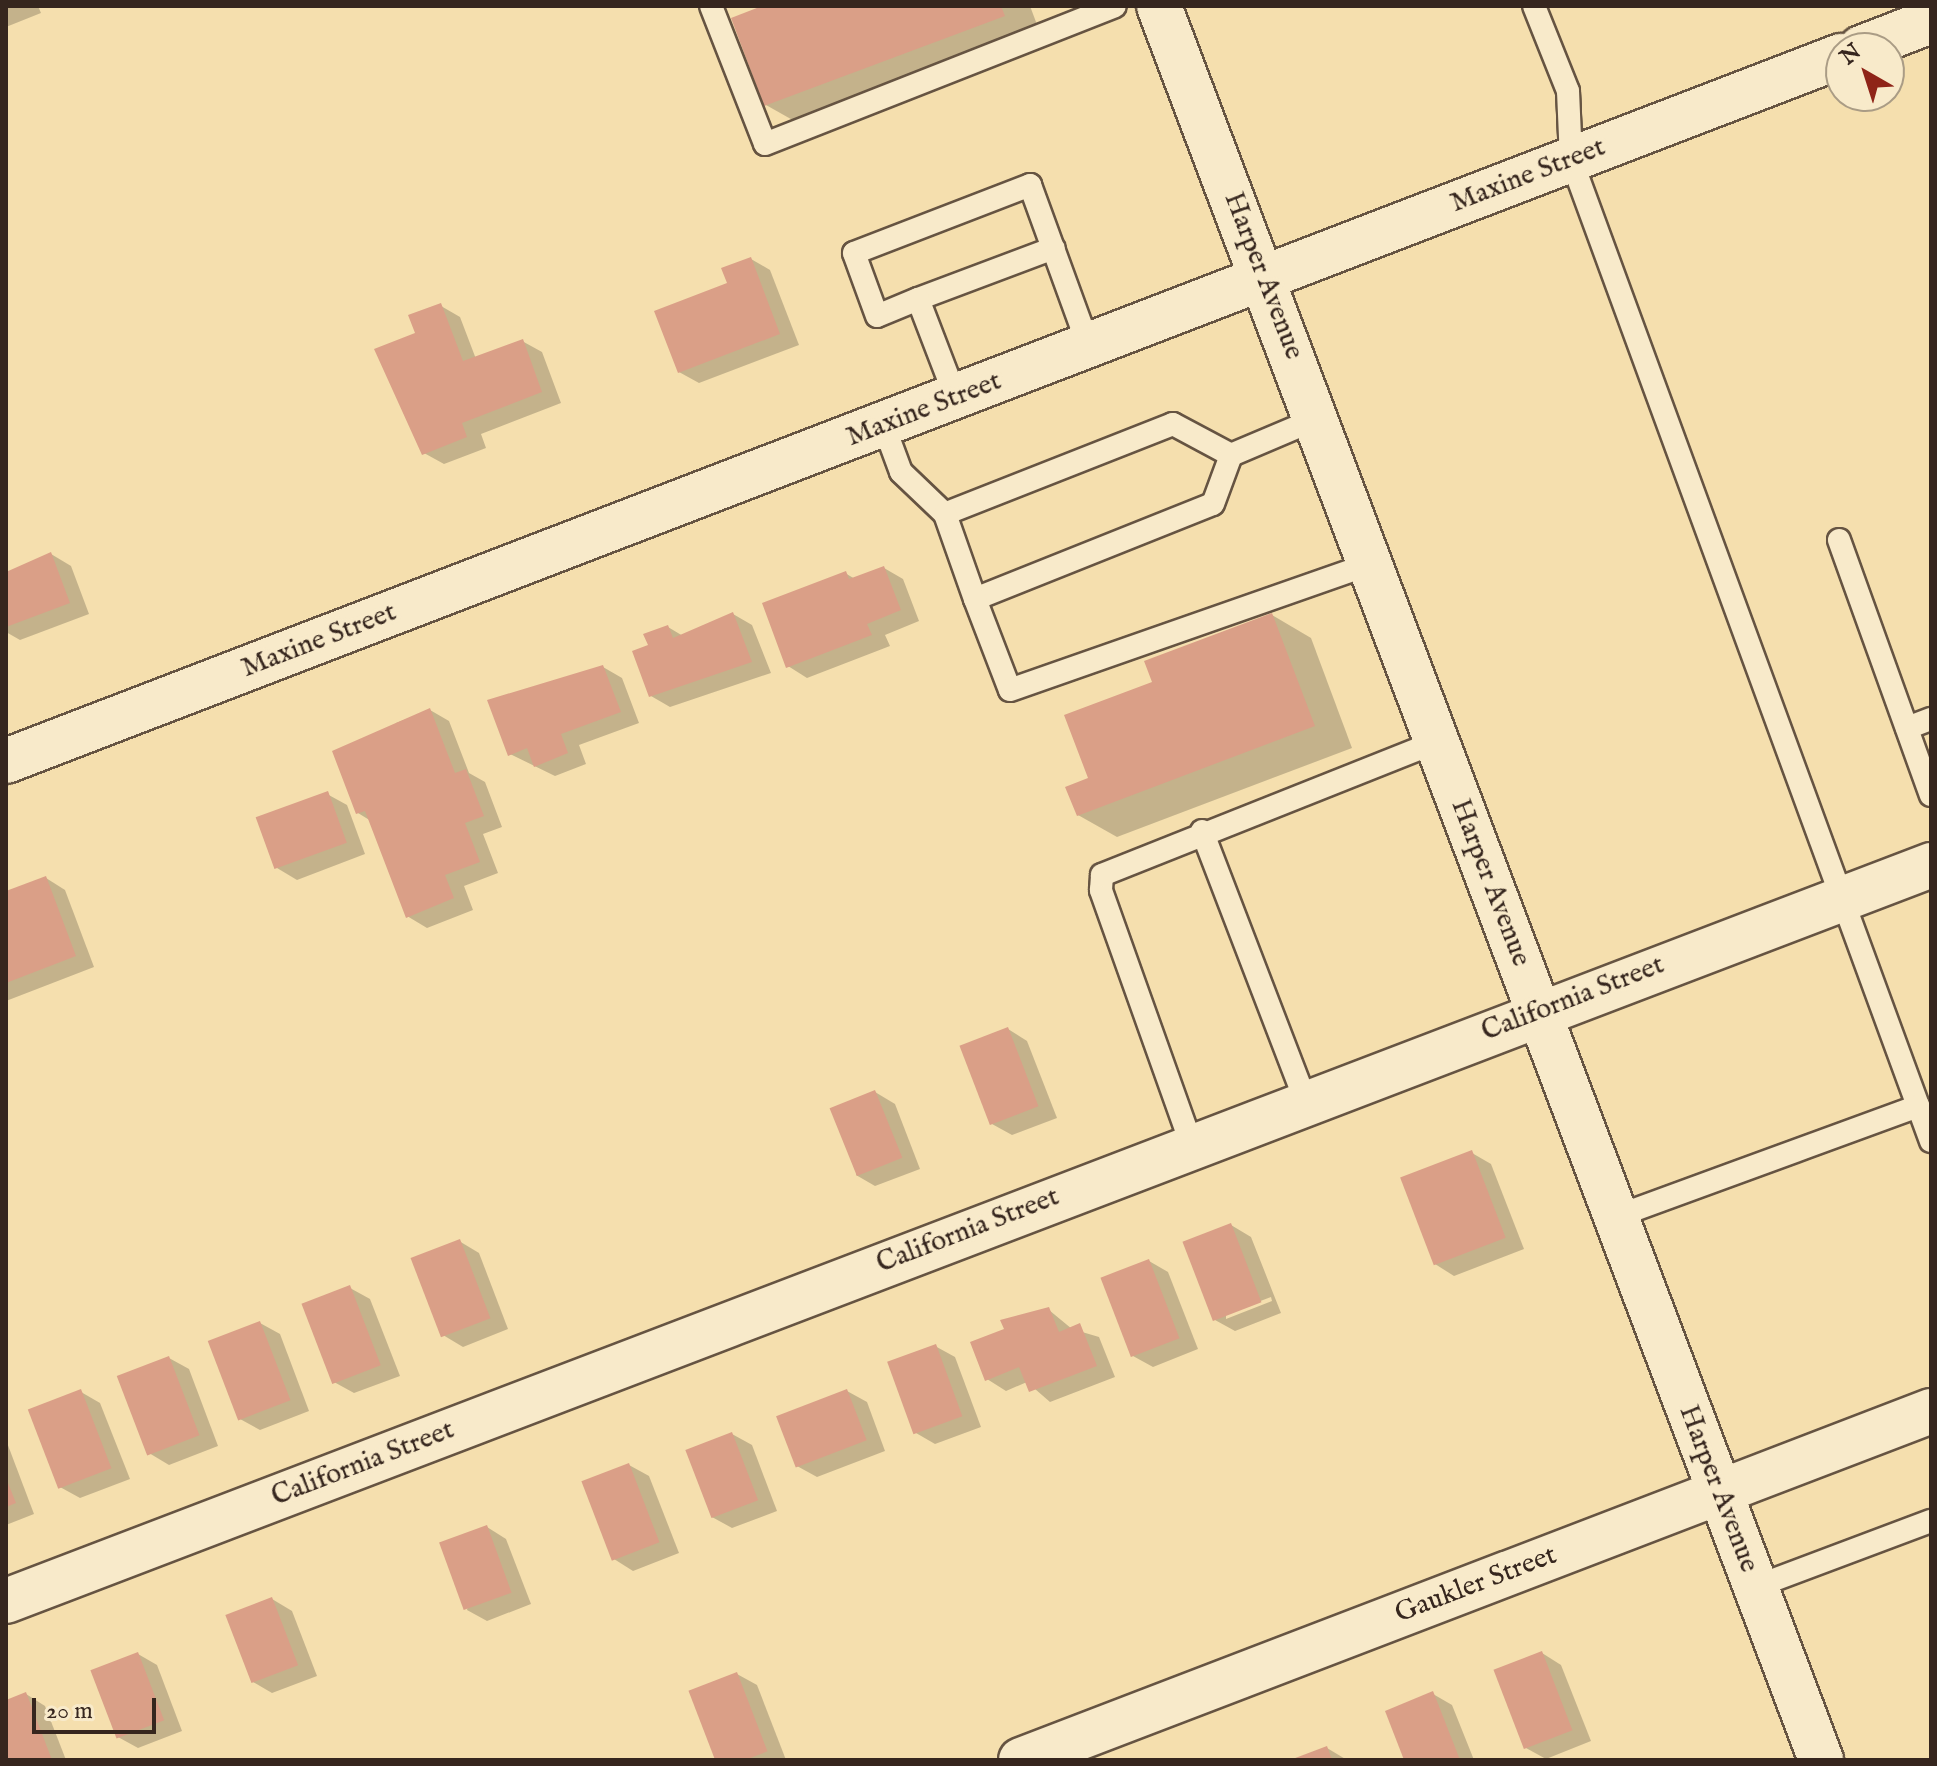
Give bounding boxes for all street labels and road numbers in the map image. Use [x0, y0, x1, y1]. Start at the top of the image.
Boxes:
street label: Maxine Street [1446, 131, 1610, 221]
street label: Harper Avenue [1216, 188, 1310, 364]
street label: Maxine Street [842, 365, 1006, 455]
street label: Maxine Street [237, 596, 401, 686]
street label: Harper Avenue [1443, 795, 1537, 971]
street label: California Street [1477, 949, 1669, 1049]
street label: California Street [872, 1181, 1064, 1281]
street label: Harper Avenue [1671, 1401, 1765, 1577]
street label: California Street [267, 1414, 459, 1514]
street label: Gaukler Street [1391, 1539, 1561, 1631]

